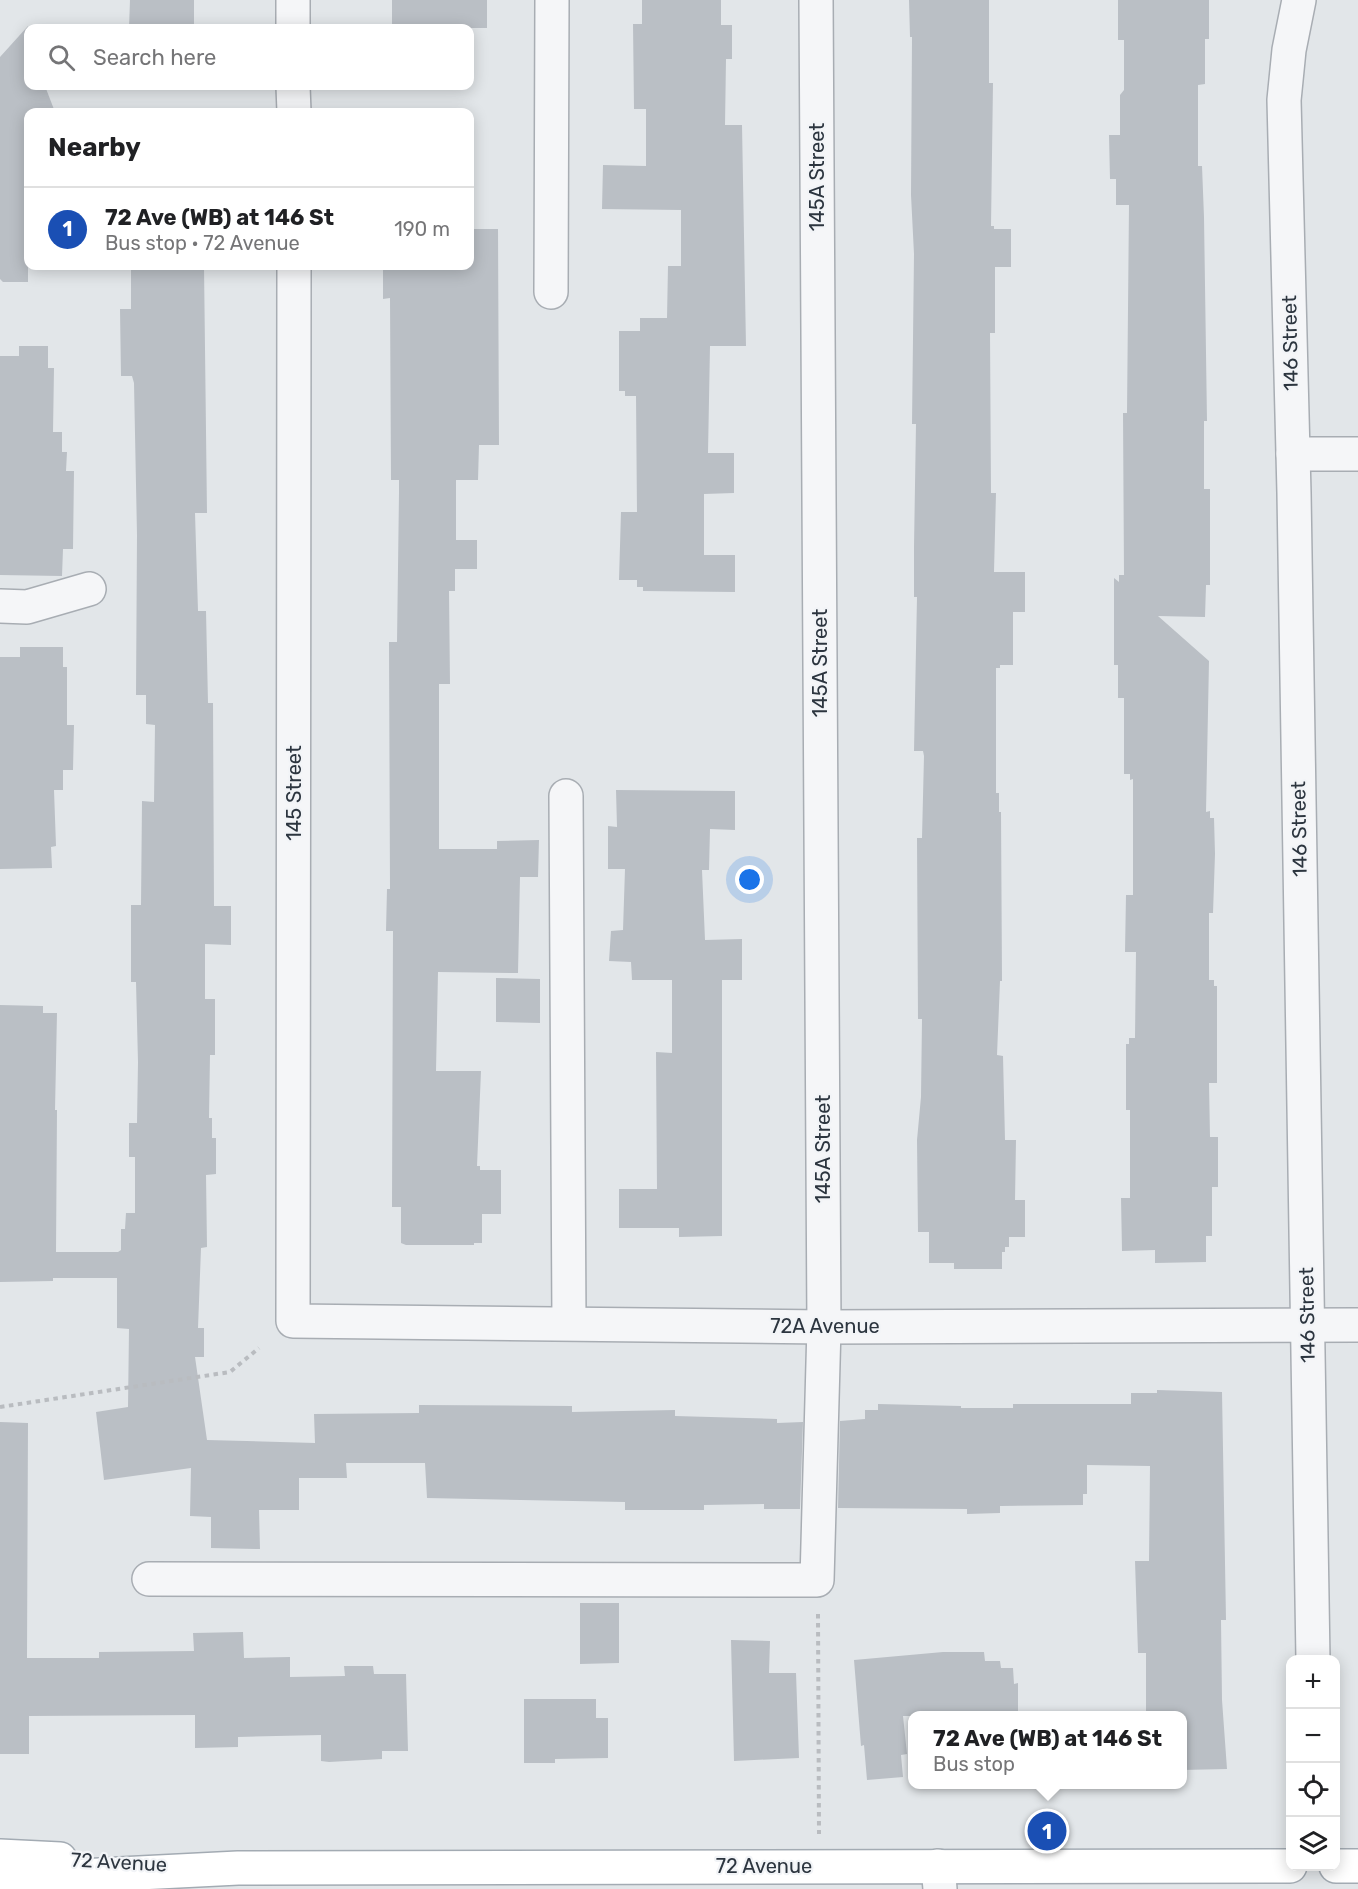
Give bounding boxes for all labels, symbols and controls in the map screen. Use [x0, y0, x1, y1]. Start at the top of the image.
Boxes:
search box [24, 24, 474, 90]
icon: search [45, 41, 78, 74]
text: Search here [93, 44, 216, 71]
street label: 145A Street [805, 123, 829, 231]
text: Nearby [48, 132, 141, 163]
text: 72 Ave (WB) at 146 St [105, 204, 334, 231]
text: 1 [63, 217, 72, 241]
text: 190 m [394, 217, 450, 241]
text: Bus stop · 72 Avenue [105, 231, 300, 255]
street label: 146 Street [1277, 295, 1303, 391]
street label: 145A Street [808, 609, 832, 717]
street label: 145 Street [282, 745, 306, 841]
street label: 146 Street [1286, 781, 1312, 877]
your location [735, 865, 764, 894]
street label: 145A Street [811, 1095, 835, 1203]
street label: 146 Street [1294, 1267, 1320, 1363]
street label: 72A Avenue [770, 1314, 880, 1338]
map controls [1286, 1655, 1340, 1871]
button: + [1286, 1655, 1340, 1709]
button: − [1286, 1709, 1340, 1763]
popup [908, 1711, 1187, 1789]
text: 72 Ave (WB) at 146 St [933, 1725, 1162, 1752]
text: Bus stop [933, 1752, 1015, 1776]
button: locate [1286, 1763, 1340, 1817]
pin: 1 [1028, 1808, 1066, 1854]
button: layers [1286, 1817, 1340, 1871]
street label: 72 Avenue [70, 1847, 168, 1877]
street label: 72 Avenue [716, 1854, 812, 1878]

